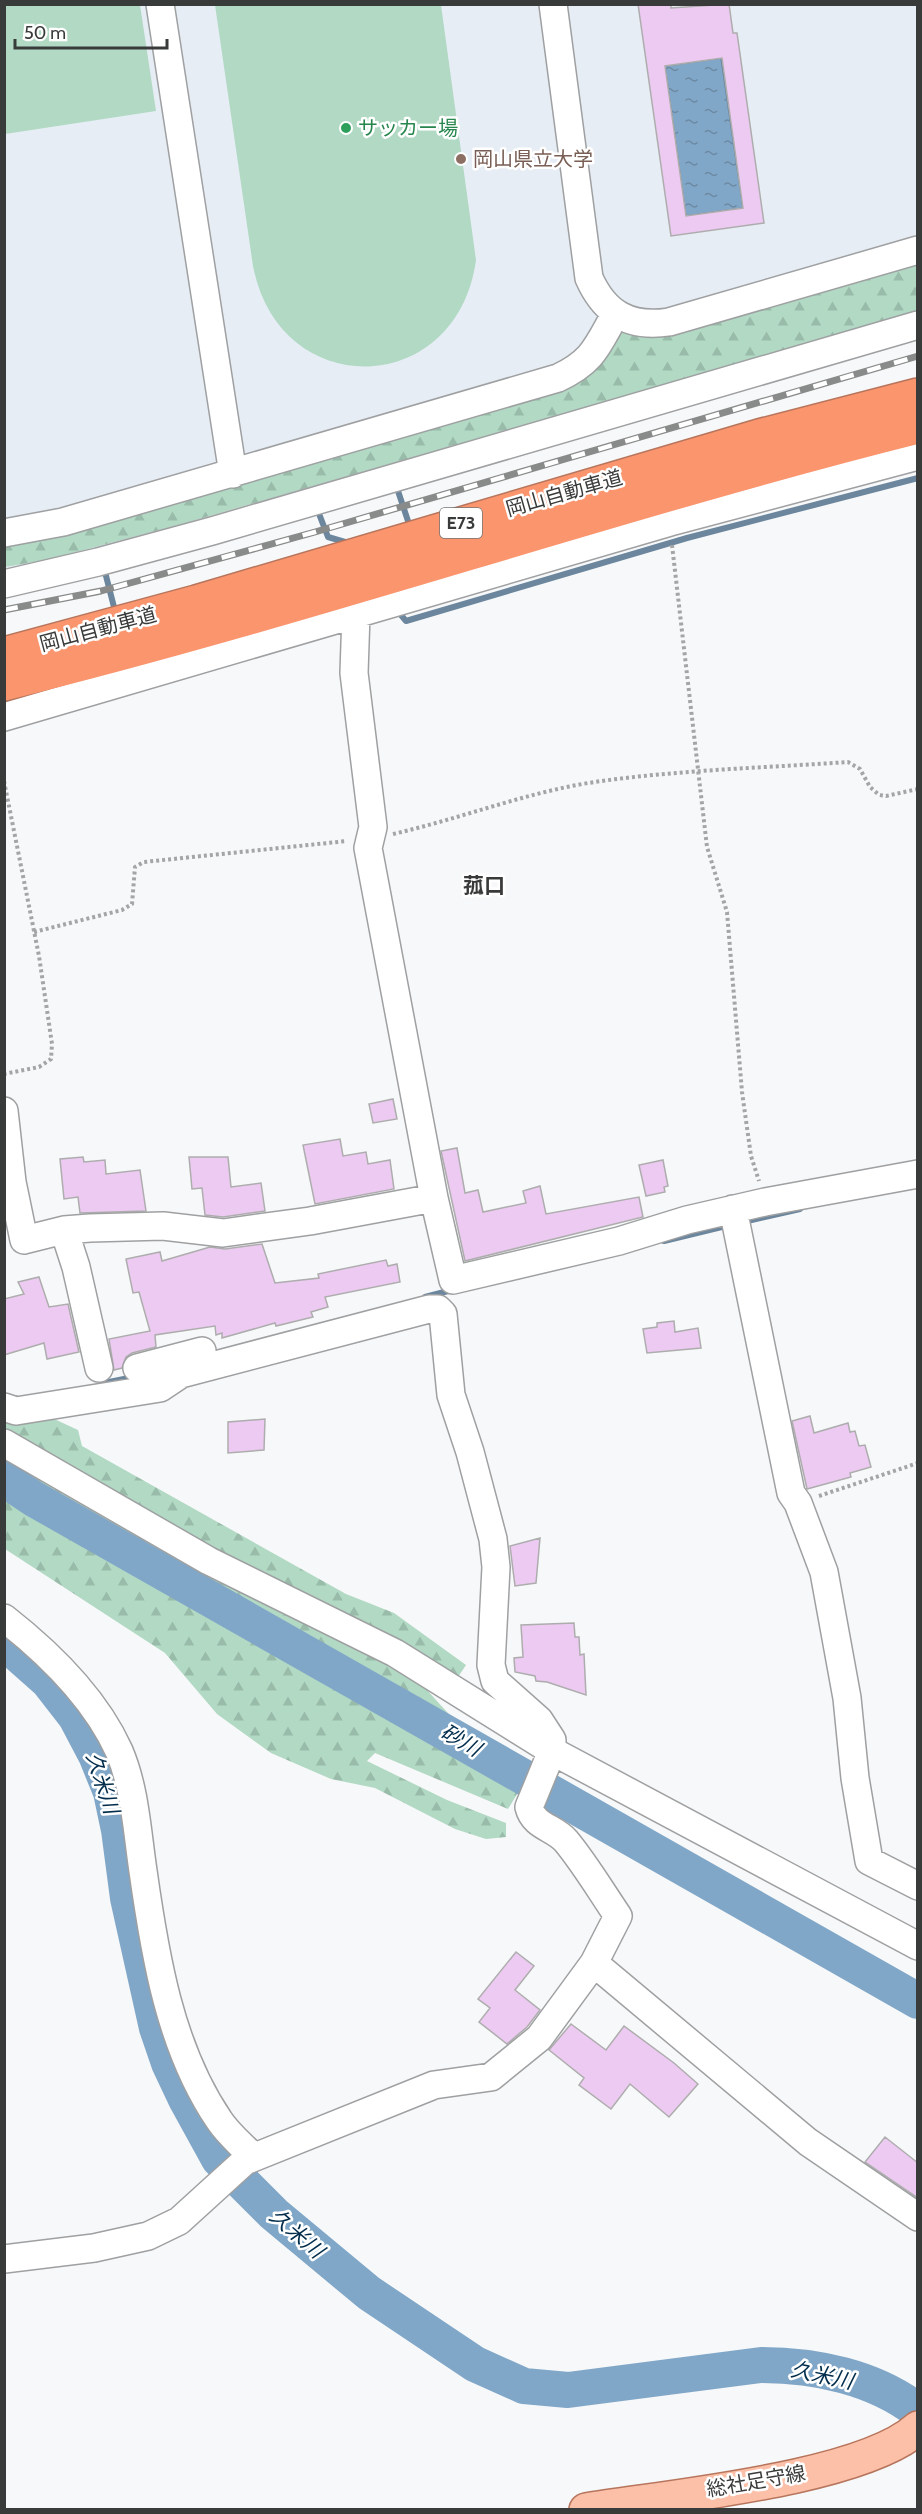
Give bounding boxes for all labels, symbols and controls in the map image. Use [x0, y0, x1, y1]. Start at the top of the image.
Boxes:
scale bar [15, 12, 166, 50]
text: 50 m [24, 22, 66, 44]
place label: サッカー場 [358, 116, 458, 140]
marker: サッカー場 [339, 121, 353, 135]
place label: 岡山県立大学 [473, 147, 593, 171]
marker: 岡山県立大学 [454, 152, 468, 166]
street label: 岡山自動車道 [503, 465, 625, 521]
road number: E73 [440, 508, 482, 538]
street label: 岡山自動車道 [37, 602, 159, 656]
district label: 菰口 [463, 873, 505, 898]
water label: 砂川 [437, 1719, 487, 1762]
water label: 久米川 [81, 1749, 125, 1819]
water label: 久米川 [265, 2203, 330, 2264]
water label: 久米川 [789, 2356, 857, 2394]
street label: 総社足守線 [705, 2460, 807, 2502]

